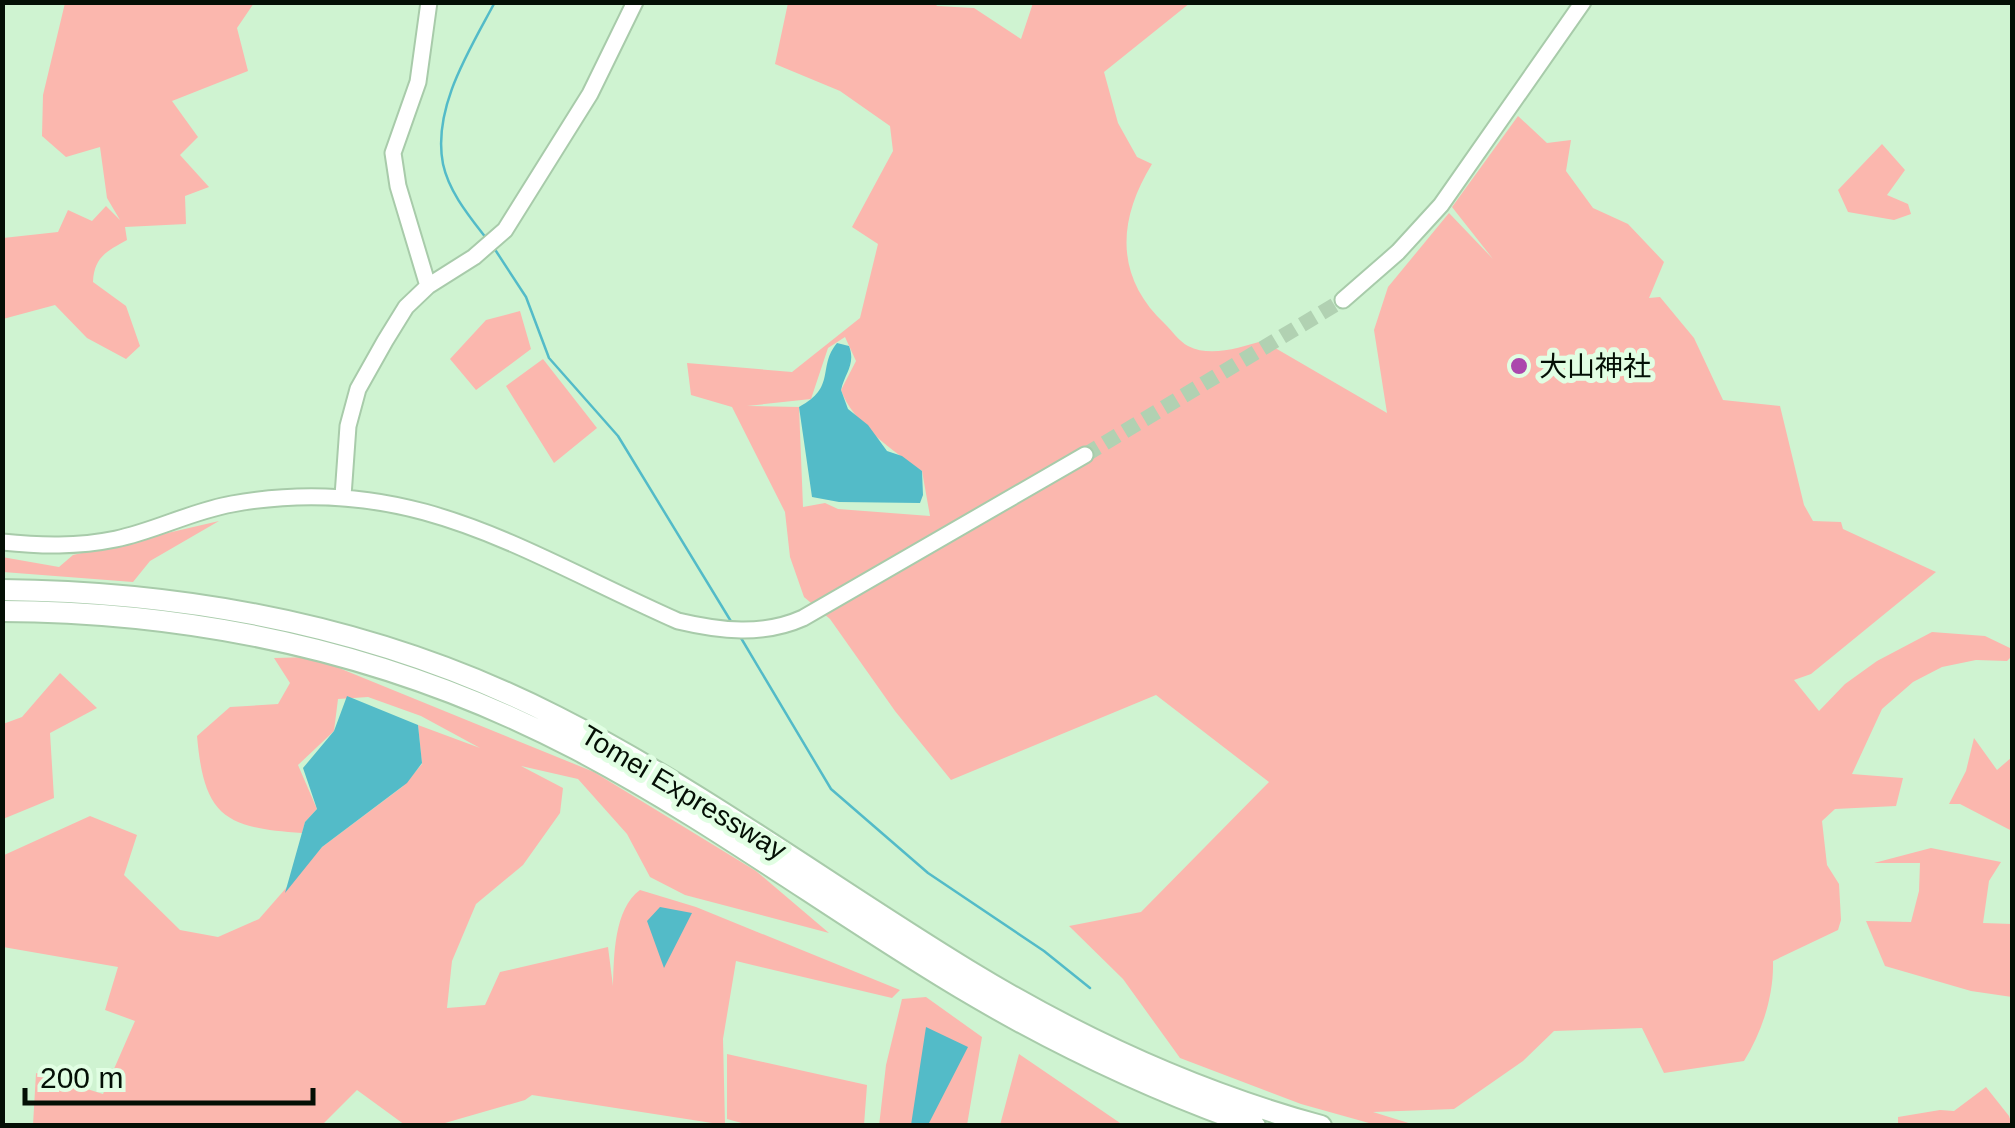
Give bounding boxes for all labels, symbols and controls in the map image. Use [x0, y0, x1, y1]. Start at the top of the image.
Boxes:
place label: 大山神社 [1539, 351, 1651, 382]
marker: 大山神社 [1508, 355, 1530, 377]
street label: Tomei Expressway [576, 719, 792, 866]
scale bar [25, 1043, 312, 1105]
text: 200 m [40, 1061, 123, 1094]

